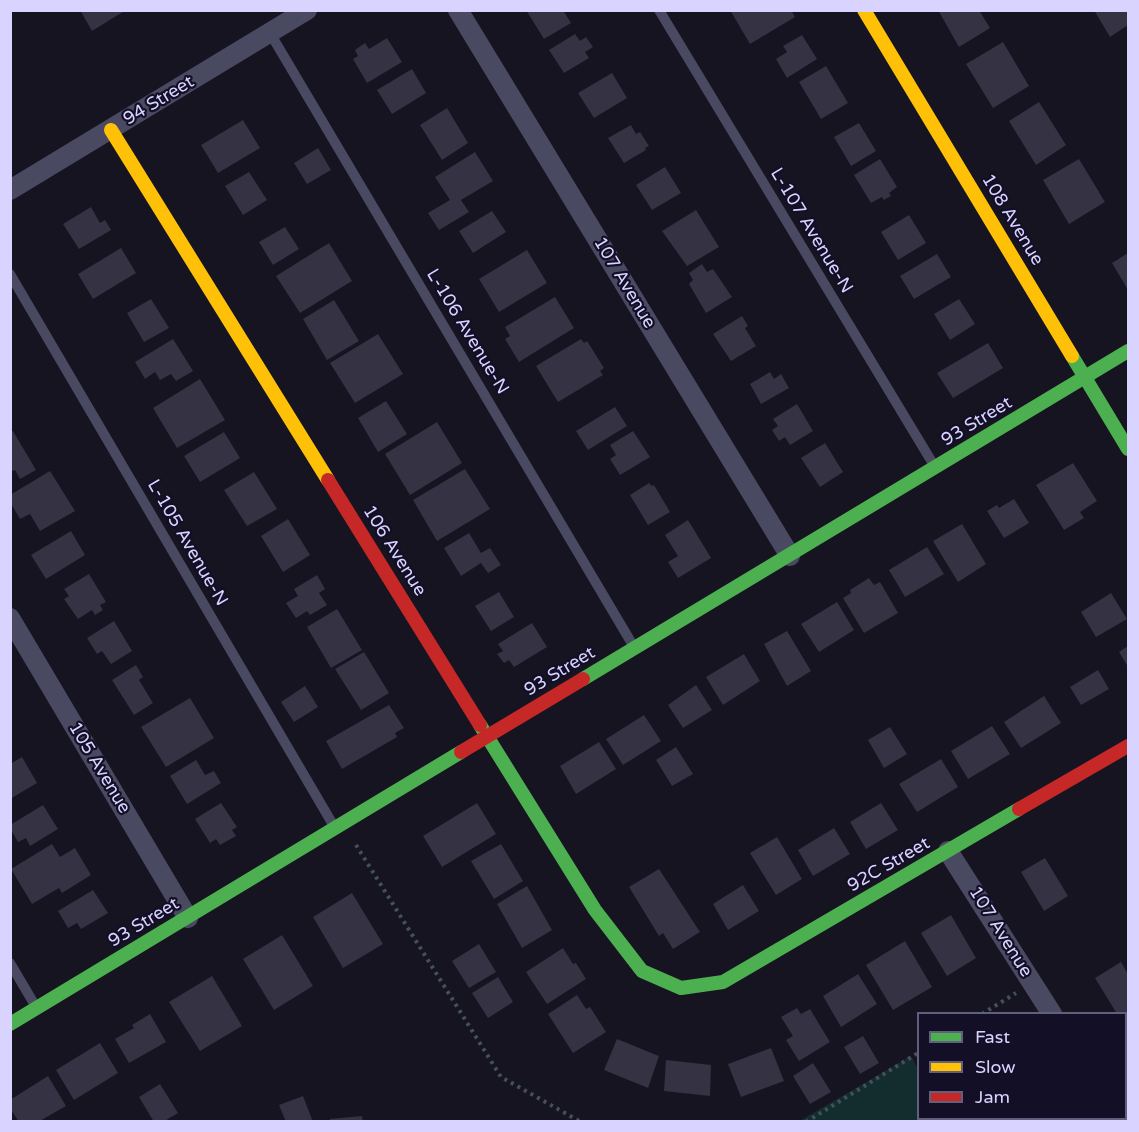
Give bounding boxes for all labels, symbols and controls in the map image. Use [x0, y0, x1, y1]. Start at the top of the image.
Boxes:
street label: 94 Street [120, 71, 198, 131]
street label: L-107 Avenue-N [765, 164, 857, 298]
street label: 108 Avenue [976, 170, 1048, 270]
street label: 107 Avenue [588, 233, 660, 333]
street label: L-106 Avenue-N [421, 265, 513, 399]
street label: 93 Street [938, 392, 1016, 452]
street label: L-105 Avenue-N [142, 476, 232, 610]
street label: 106 Avenue [358, 502, 430, 600]
street label: 93 Street [521, 642, 599, 702]
street label: 105 Avenue [63, 718, 135, 818]
street label: 92C Street [844, 833, 934, 897]
street label: 107 Avenue [964, 883, 1036, 981]
street label: 93 Street [105, 893, 183, 953]
legend [917, 1012, 1127, 1120]
text: Fast [975, 1026, 1010, 1048]
text: Slow [975, 1056, 1016, 1078]
text: Jam [975, 1086, 1010, 1108]

